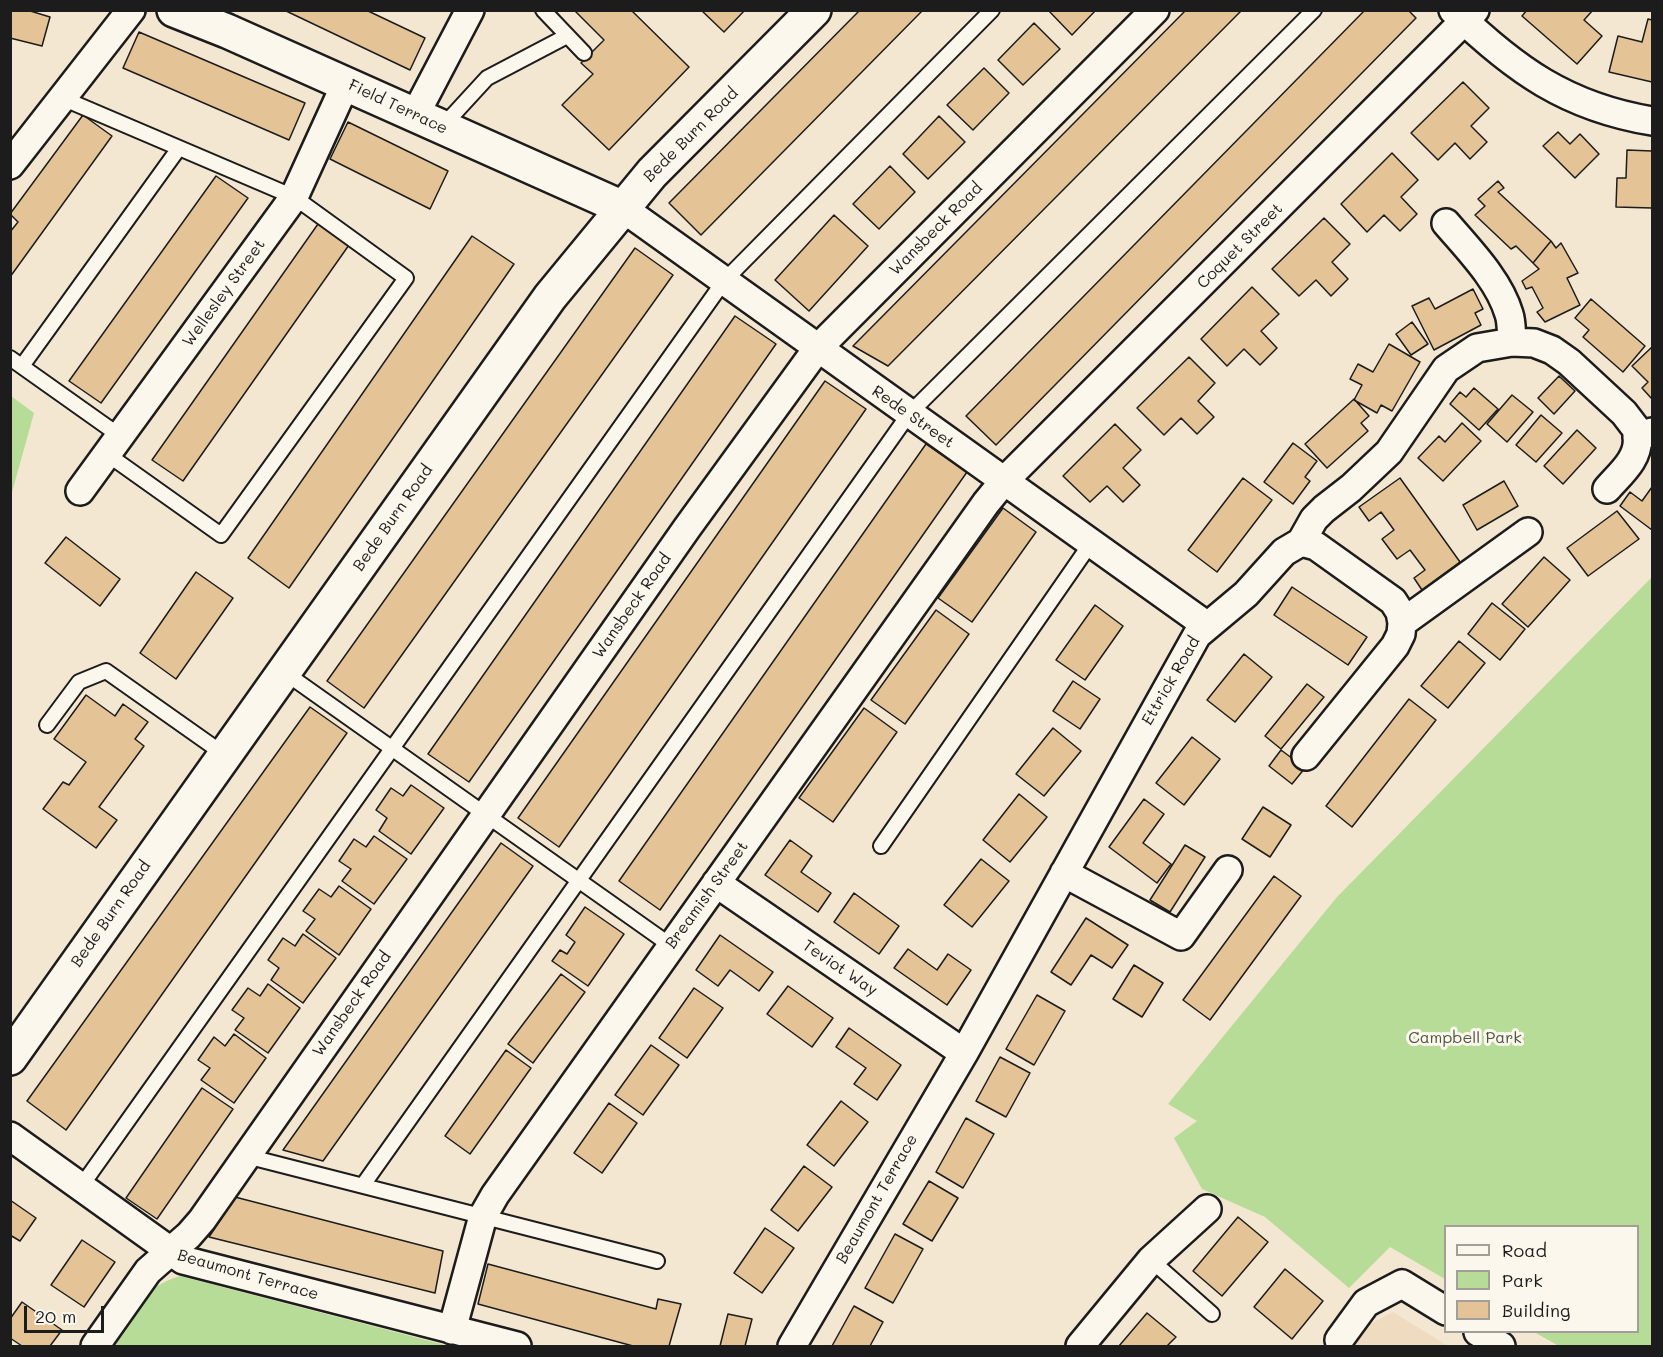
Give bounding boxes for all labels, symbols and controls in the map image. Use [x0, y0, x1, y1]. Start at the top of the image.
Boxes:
street label: Field Terrace [345, 76, 451, 138]
street label: Bede Burn Road [640, 84, 742, 186]
street label: Wansbeck Road [886, 179, 986, 279]
street label: Coquet Street [1193, 199, 1287, 293]
street label: Wellesley Street [179, 236, 269, 350]
street label: Rede Street [868, 382, 958, 452]
street label: Bede Burn Road [349, 461, 437, 575]
street label: Wansbeck Road [589, 550, 675, 662]
street label: Ettrick Road [1138, 633, 1204, 729]
street label: Breamish Street [662, 837, 752, 953]
street label: Bede Burn Road [67, 857, 155, 971]
street label: Teviot Way [799, 936, 881, 1000]
street label: Wansbeck Road [309, 948, 395, 1060]
park label: Campbell Park [1408, 1028, 1522, 1048]
street label: Beaumont Terrace [832, 1131, 922, 1267]
legend [1444, 1225, 1639, 1333]
text: Road [1502, 1238, 1547, 1262]
street label: Beaumont Terrace [175, 1246, 321, 1304]
text: Park [1502, 1268, 1543, 1292]
scale bar [27, 1294, 106, 1332]
text: Building [1502, 1298, 1570, 1322]
text: 20 m [35, 1304, 76, 1328]

